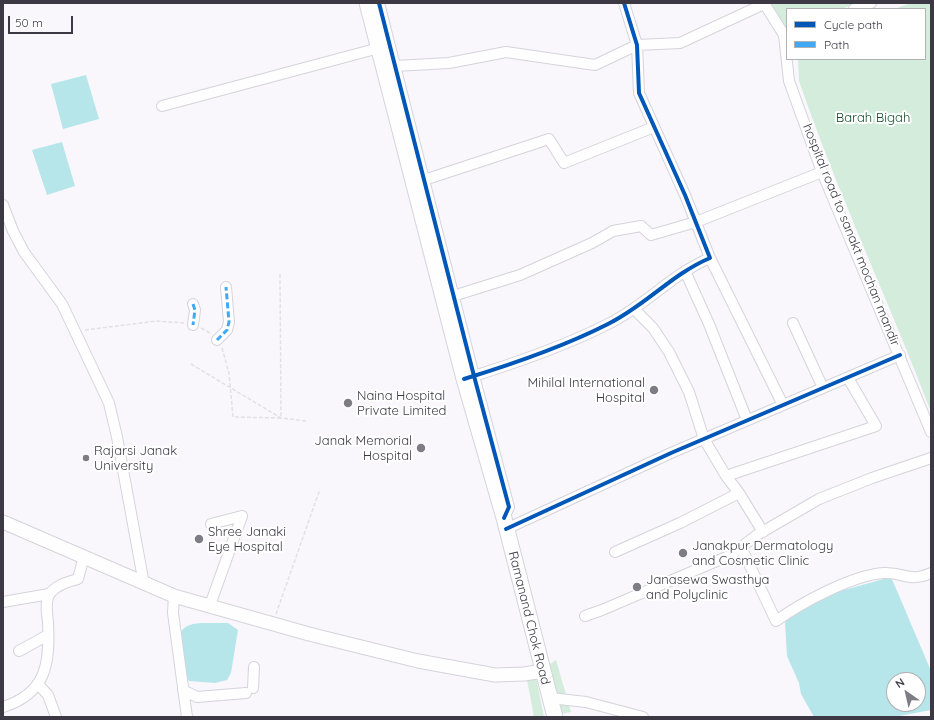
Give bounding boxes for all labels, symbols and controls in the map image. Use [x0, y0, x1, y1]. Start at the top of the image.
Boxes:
scale bar [10, 8, 75, 34]
legend [786, 8, 926, 60]
text: 50 m [15, 15, 43, 30]
text: Cycle path [824, 17, 883, 32]
text: Path [824, 37, 849, 52]
park label: Barah Bigah [836, 110, 910, 126]
street label: hospital road to sanakt mochan mandir [799, 122, 903, 348]
place label: Mihilal International Hospital [528, 375, 645, 406]
marker: Mihilal International Hospital [648, 384, 660, 396]
place label: Naina Hospital Private Limited [357, 388, 446, 419]
marker: Naina Hospital Private Limited [342, 397, 354, 409]
place label: Janak Memorial Hospital [314, 433, 412, 464]
marker: Janak Memorial Hospital [415, 442, 427, 454]
place label: Rajarsi Janak University [94, 443, 177, 474]
marker: Rajarsi Janak University [81, 453, 91, 463]
place label: Shree Janaki Eye Hospital [208, 524, 286, 555]
marker: Shree Janaki Eye Hospital [193, 533, 205, 545]
place label: Janakpur Dermatology and Cosmetic Clinic [692, 538, 833, 569]
marker: Janakpur Dermatology and Cosmetic Clinic [677, 547, 689, 559]
street label: Ramanand Chok Road [505, 550, 553, 686]
place label: Janasewa Swasthya and Polyclinic [646, 572, 769, 603]
marker: Janasewa Swasthya and Polyclinic [631, 581, 643, 593]
north arrow [886, 672, 926, 712]
text: N [893, 675, 907, 691]

